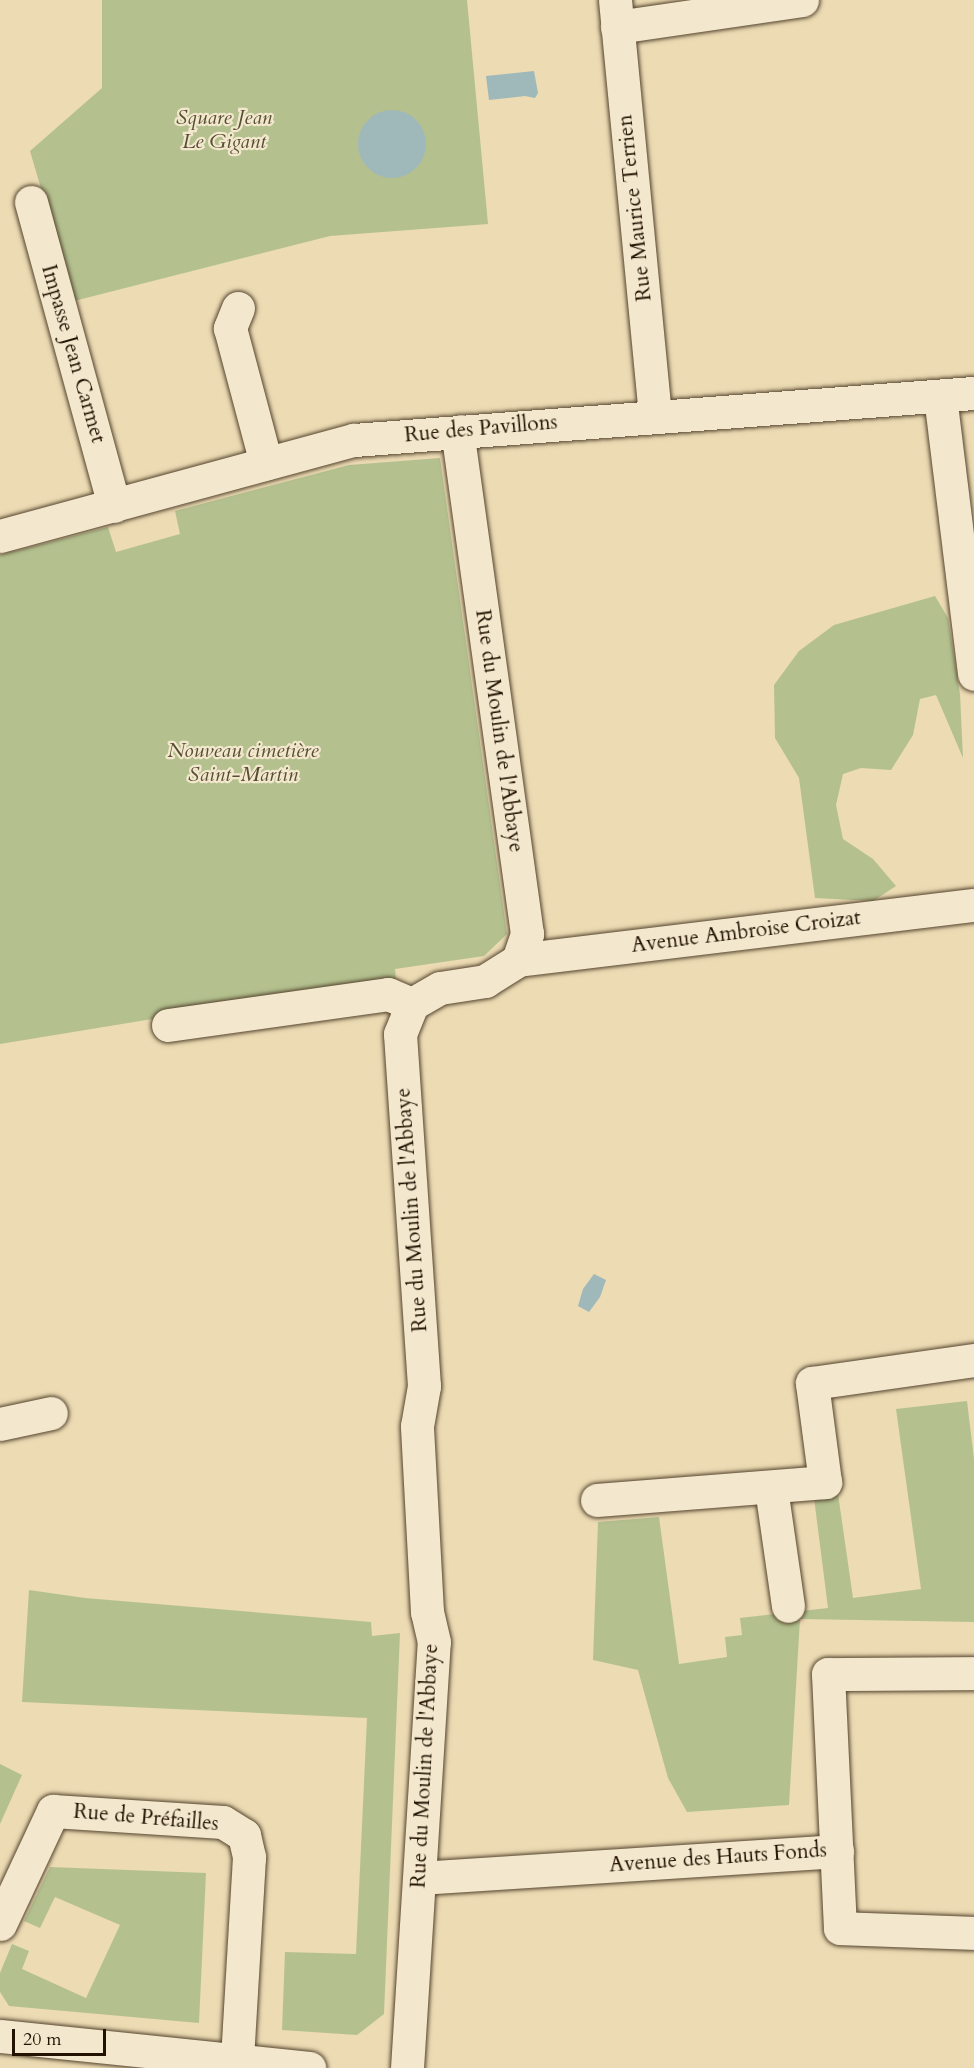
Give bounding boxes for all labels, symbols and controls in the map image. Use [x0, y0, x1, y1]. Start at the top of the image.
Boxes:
park label: Square Jean Le Gigant [176, 105, 272, 155]
street label: Rue Maurice Terrien [613, 113, 657, 303]
street label: Impasse Jean Carmet [35, 262, 111, 446]
street label: Rue des Pavillons [403, 410, 559, 448]
street label: Rue du Moulin de l'Abbaye [469, 608, 529, 854]
park label: Nouveau cimetière Saint-Martin [167, 738, 319, 788]
street label: Avenue Ambroise Croizat [630, 905, 862, 959]
street label: Rue du Moulin de l'Abbaye [391, 1087, 433, 1333]
street label: Rue du Moulin de l'Abbaye [406, 1643, 444, 1889]
street label: Rue de Préfailles [72, 1799, 220, 1837]
street label: Avenue des Hauts Fonds [608, 1838, 828, 1878]
scale bar [15, 2017, 110, 2055]
text: 20 m [23, 2027, 62, 2052]

